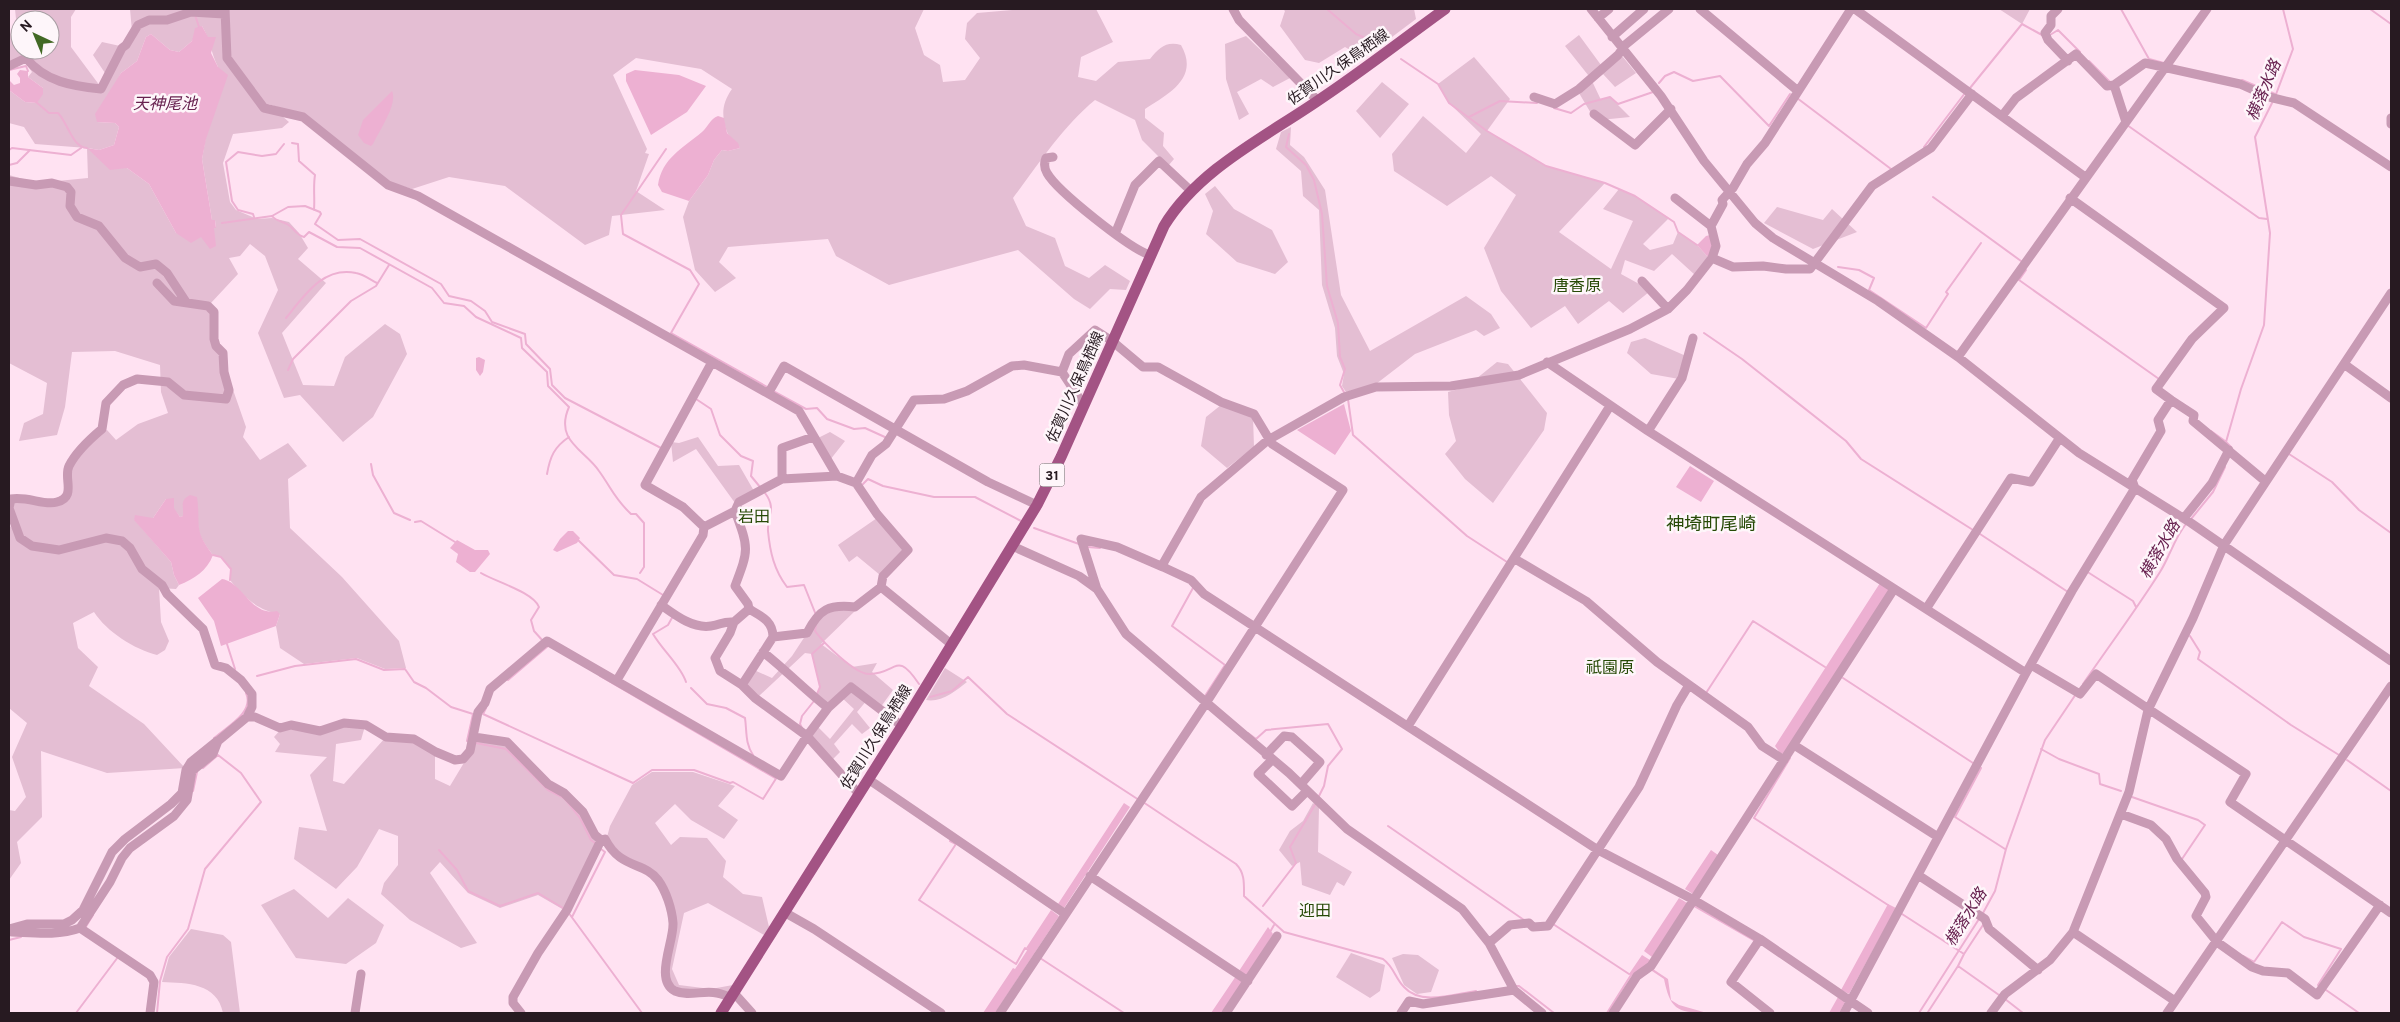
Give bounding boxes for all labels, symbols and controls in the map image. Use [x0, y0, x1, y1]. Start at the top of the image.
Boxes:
north arrow [10, 10, 60, 60]
text: N [17, 17, 37, 36]
street label: 佐賀川久保鳥栖線 [1284, 26, 1393, 110]
water label: 横落水路 [2243, 56, 2287, 124]
water label: 天神尾池 [133, 95, 199, 115]
district label: 唐香原 [1553, 277, 1601, 297]
street label: 佐賀川久保鳥栖線 [1043, 329, 1109, 446]
road number: 31 [1040, 464, 1064, 486]
district label: 岩田 [738, 508, 770, 528]
district label: 神埼町尾崎 [1666, 514, 1756, 537]
water label: 横落水路 [2136, 516, 2186, 583]
district label: 祇園原 [1586, 659, 1634, 679]
street label: 佐賀川久保鳥栖線 [837, 682, 917, 794]
water label: 横落水路 [1941, 884, 1993, 951]
district label: 迎田 [1299, 902, 1331, 922]

